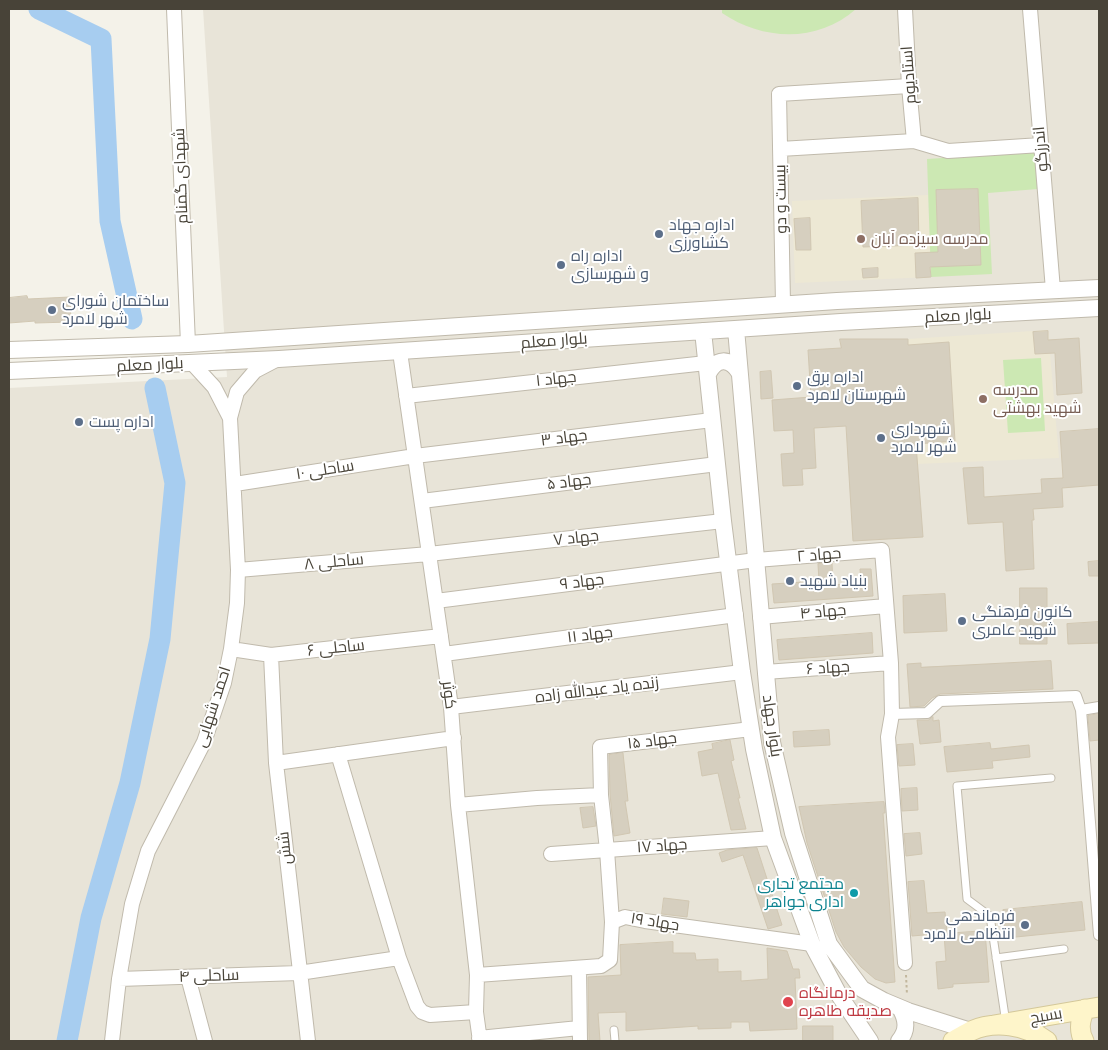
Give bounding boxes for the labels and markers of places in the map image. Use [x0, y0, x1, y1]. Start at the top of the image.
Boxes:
place label: اداره جهاد کشاورزی [669, 215, 735, 253]
marker: اداره جهاد کشاورزی [653, 228, 665, 240]
place label: مدرسه سیزده آبان [871, 229, 988, 249]
marker: مدرسه سیزده آبان [855, 233, 867, 245]
place label: اداره راه و شهرسازی [571, 246, 649, 284]
marker: اداره راه و شهرسازی [555, 259, 567, 271]
place label: ساختمان شورای شهر لامرد [62, 291, 169, 329]
marker: ساختمان شورای شهر لامرد [46, 304, 58, 316]
place label: اداره برق شهرستان لامرد [807, 367, 906, 405]
marker: اداره برق شهرستان لامرد [791, 380, 803, 392]
place label: مدرسه شهید بهشتی [993, 380, 1082, 418]
marker: مدرسه شهید بهشتی [977, 393, 989, 405]
place label: اداره پست [89, 412, 154, 432]
marker: اداره پست [73, 416, 85, 428]
place label: شهرداری شهر لامرد [891, 419, 957, 457]
marker: شهرداری شهر لامرد [875, 432, 887, 444]
place label: بنیاد شهید [800, 571, 867, 591]
marker: بنیاد شهید [784, 575, 796, 587]
place label: کانون فرهنگی شهید عامری [972, 602, 1072, 640]
marker: کانون فرهنگی شهید عامری [956, 615, 968, 627]
place label: مجتمع تجاری اداری جواهر [757, 874, 844, 912]
marker: مجتمع تجاری اداری جواهر [848, 887, 860, 899]
place label: فرماندهی انتظامی لامرد [923, 906, 1015, 944]
marker: فرماندهی انتظامی لامرد [1019, 919, 1031, 931]
place label: درمانگاه صدیقه طاهره [799, 983, 892, 1021]
marker: درمانگاه صدیقه طاهره [781, 995, 795, 1009]

